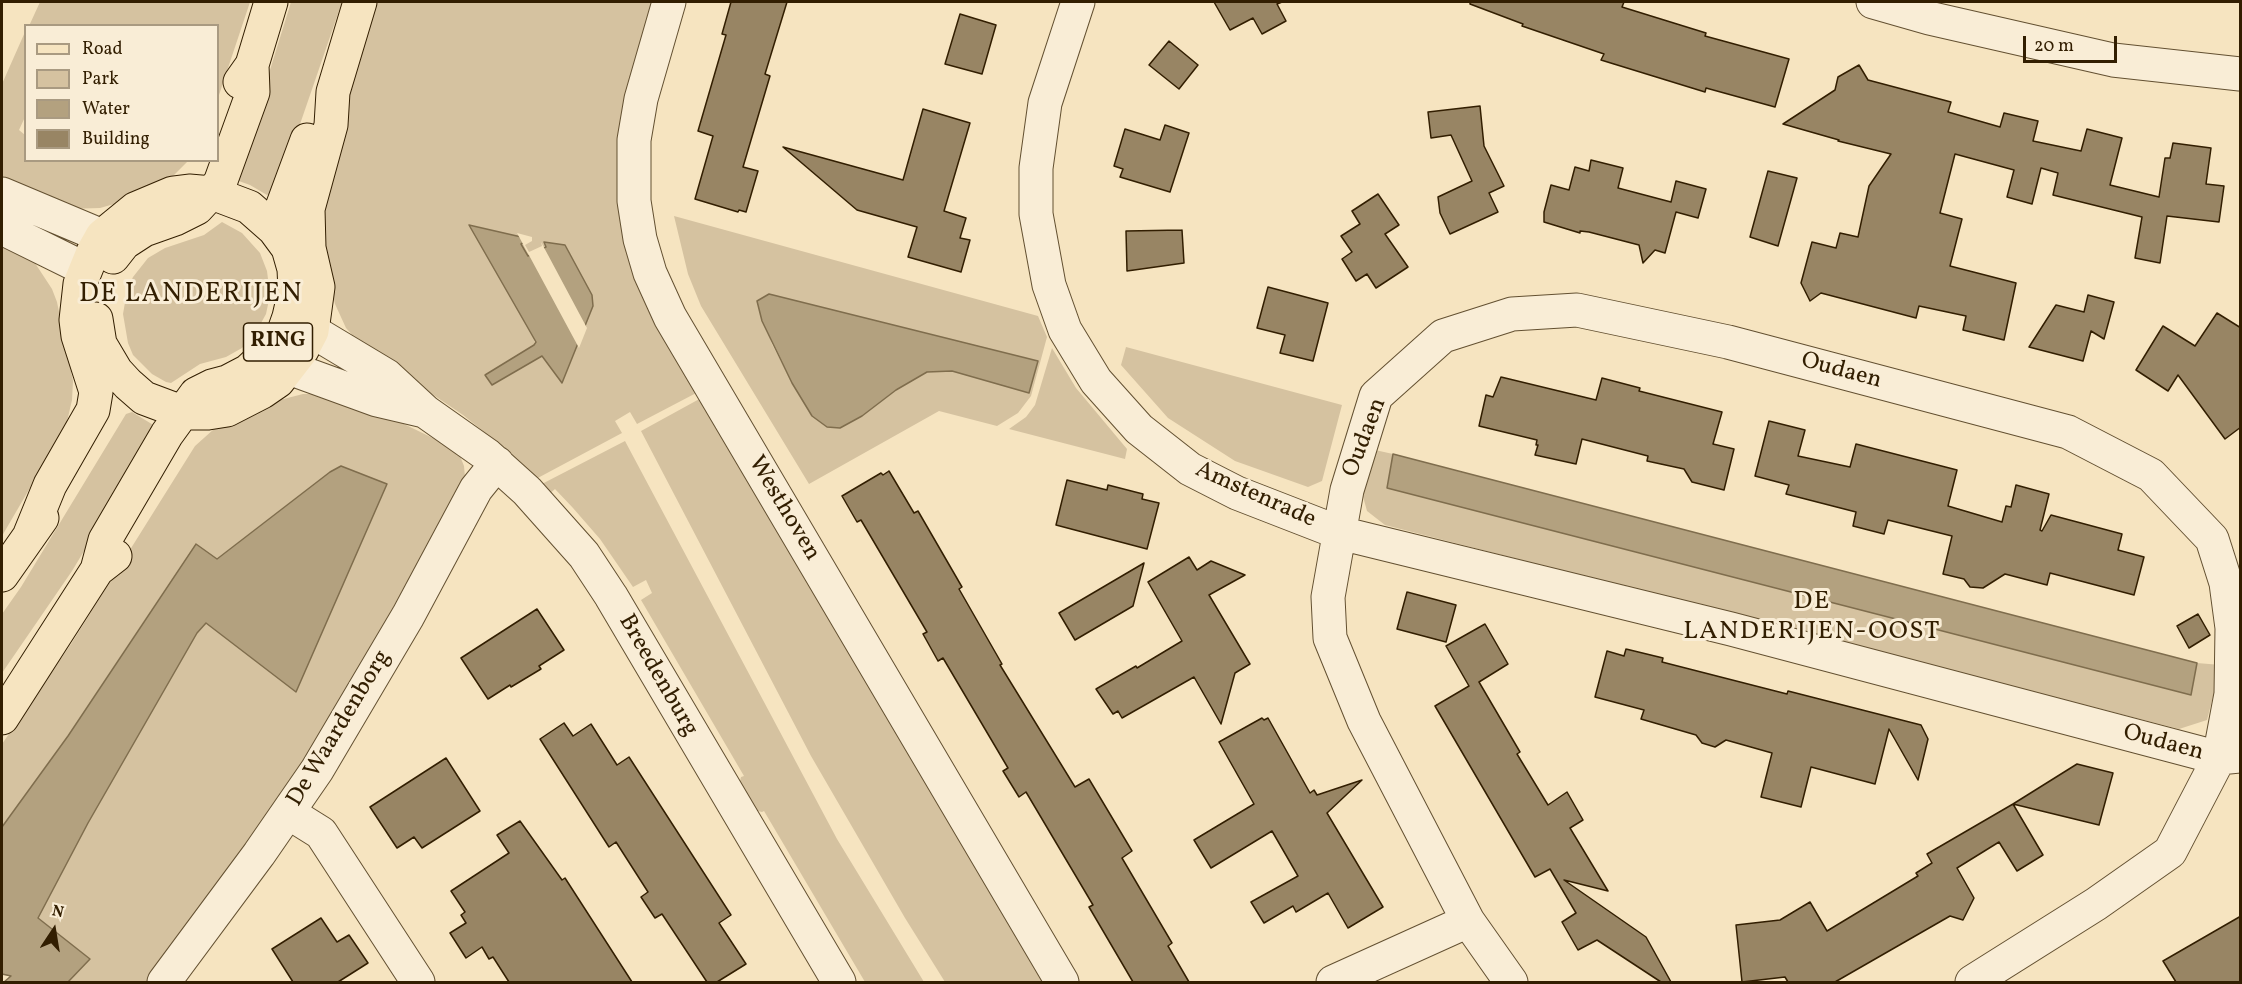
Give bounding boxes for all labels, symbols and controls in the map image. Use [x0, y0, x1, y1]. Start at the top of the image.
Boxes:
legend [24, 24, 219, 162]
scale bar [2026, 24, 2120, 62]
text: 20 m [2034, 34, 2074, 59]
text: Road [82, 37, 123, 62]
text: Park [82, 67, 119, 92]
text: Water [82, 97, 130, 122]
text: Building [82, 127, 150, 152]
district label: DE LANDERIJEN [79, 280, 303, 312]
road number: RING [244, 323, 312, 361]
street label: Oudaen [1798, 347, 1884, 397]
street label: Oudaen [1338, 394, 1394, 482]
street label: Westhoven [740, 451, 826, 567]
street label: Amstenrade [1190, 457, 1320, 535]
district label: DE LANDERIJEN-OOST [1683, 587, 1941, 648]
street label: Breedenburg [611, 610, 703, 742]
street label: De Waardenborg [282, 646, 398, 812]
street label: Oudaen [2120, 719, 2206, 769]
north arrow [24, 900, 84, 960]
text: N [50, 900, 66, 924]

